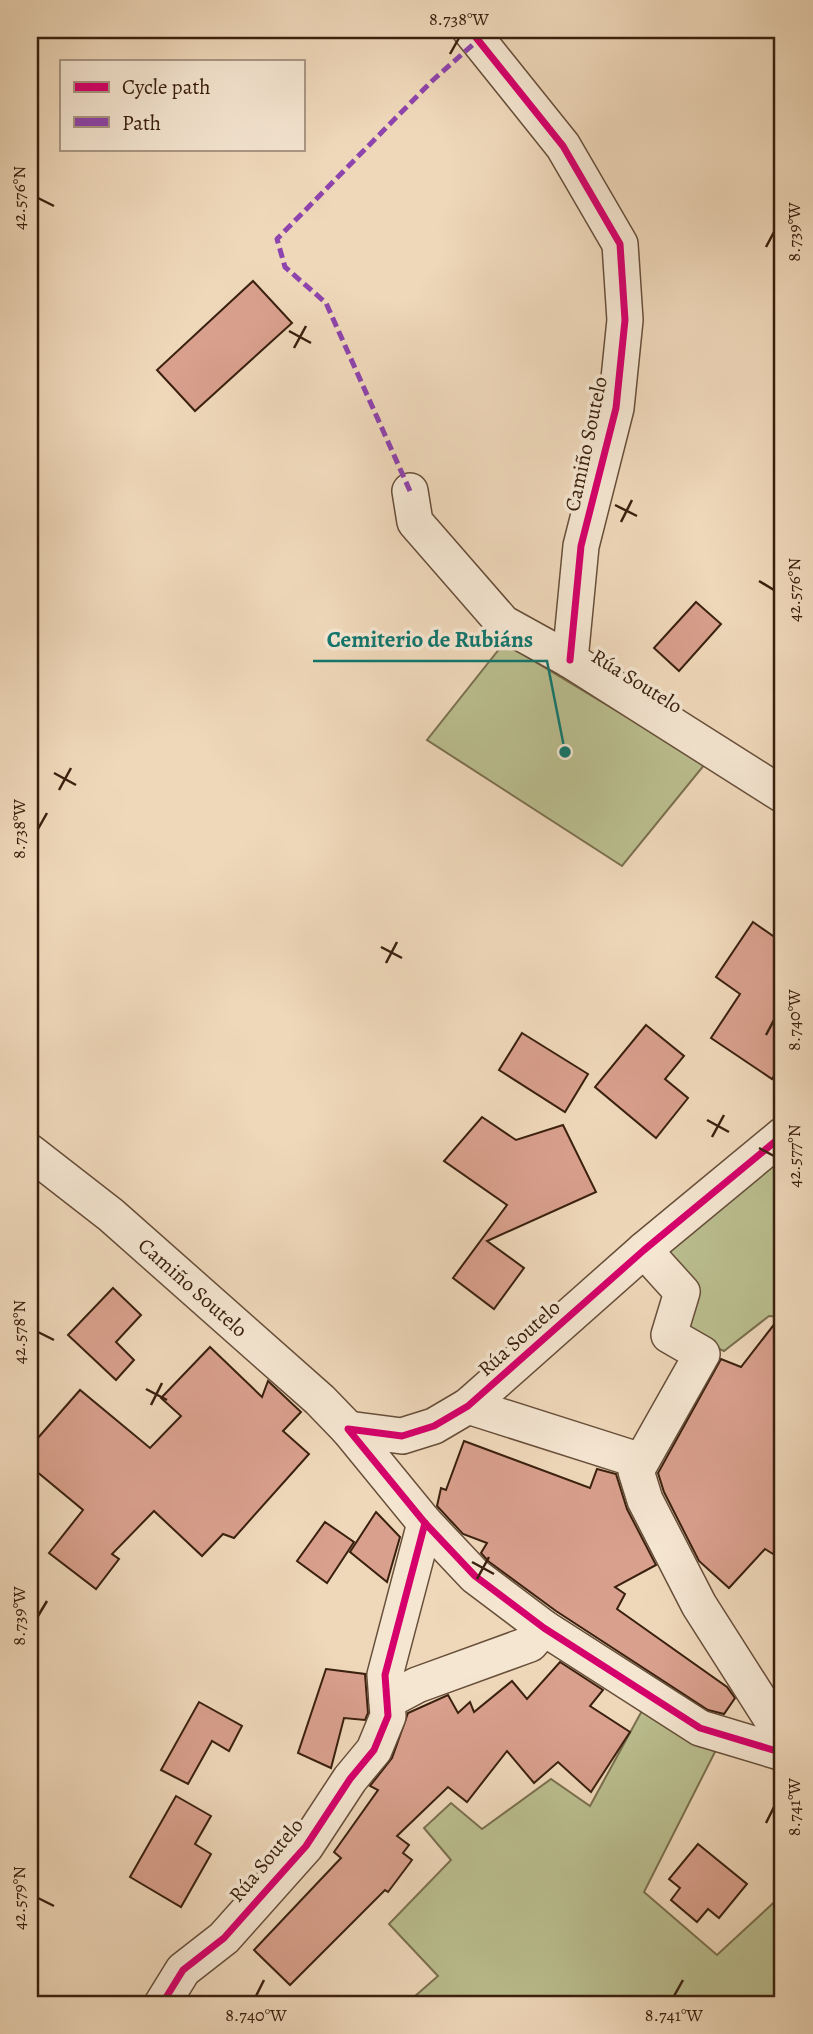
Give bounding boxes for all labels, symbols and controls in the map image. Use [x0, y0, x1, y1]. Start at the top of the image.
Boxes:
text: 8.738°W [429, 7, 489, 31]
legend [60, 60, 304, 150]
text: Cycle path [122, 73, 211, 101]
text: Path [122, 109, 161, 137]
text: 42.576°N [7, 166, 31, 230]
text: 8.739°W [782, 202, 806, 262]
street label: Camiño Soutelo [558, 374, 614, 514]
text: 42.576°N [782, 558, 806, 622]
callout: Cemiterio de Rubiáns [313, 617, 547, 661]
text: Cemiterio de Rubiáns [327, 624, 533, 655]
street label: Rúa Soutelo [586, 642, 688, 720]
text: 8.738°W [7, 799, 31, 859]
text: 8.740°W [782, 989, 806, 1051]
text: 42.577°N [782, 1124, 806, 1188]
street label: Camiño Soutelo [132, 1232, 254, 1343]
street label: Rúa Soutelo [472, 1293, 566, 1383]
text: 42.578°N [7, 1300, 31, 1364]
text: 8.739°W [7, 1586, 31, 1646]
text: 8.741°W [782, 1778, 806, 1836]
street label: Rúa Soutelo [223, 1812, 309, 1908]
text: 42.579°N [7, 1866, 31, 1930]
text: 8.740°W [225, 2003, 287, 2027]
text: 8.741°W [645, 2003, 703, 2027]

